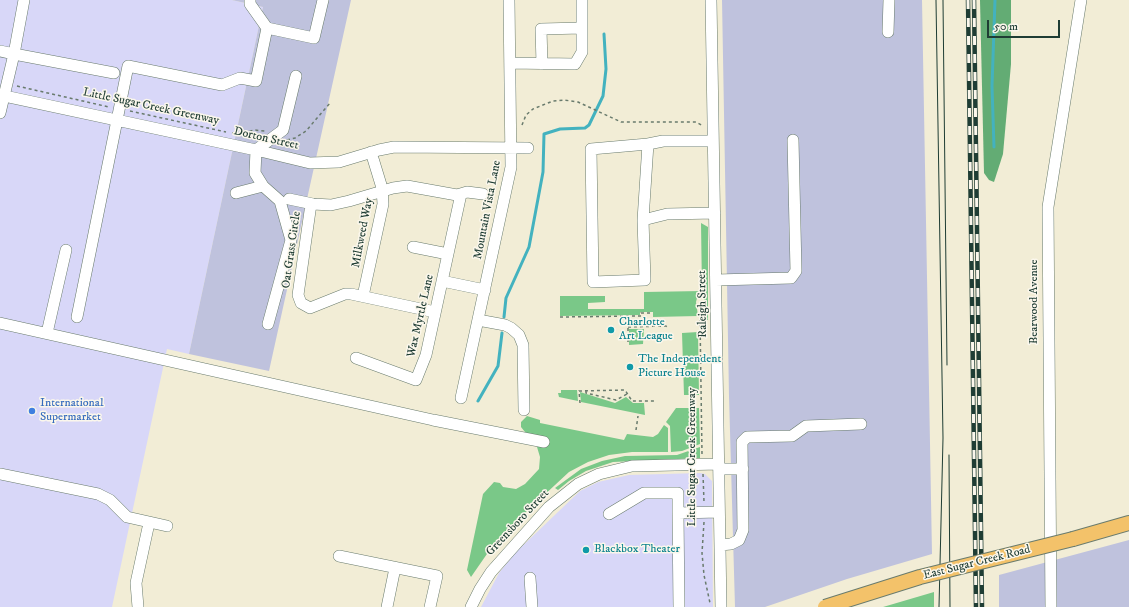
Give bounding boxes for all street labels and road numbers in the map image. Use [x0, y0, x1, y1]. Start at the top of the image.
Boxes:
street label: Little Sugar Creek Greenway [82, 86, 220, 128]
street label: Dorton Street [232, 125, 300, 153]
street label: Mountain Vista Lane [471, 159, 505, 261]
street label: Milkweed Way [349, 197, 377, 269]
street label: Oat Grass Circle [279, 211, 305, 289]
street label: Bearwood Avenue [1028, 260, 1042, 344]
street label: Raleigh Street [695, 270, 711, 338]
street label: Wax Myrtle Lane [404, 273, 438, 359]
street label: Little Sugar Creek Greenway [686, 388, 700, 526]
street label: Greensboro Street [483, 487, 553, 559]
street label: East Sugar Creek Road [922, 543, 1032, 583]

